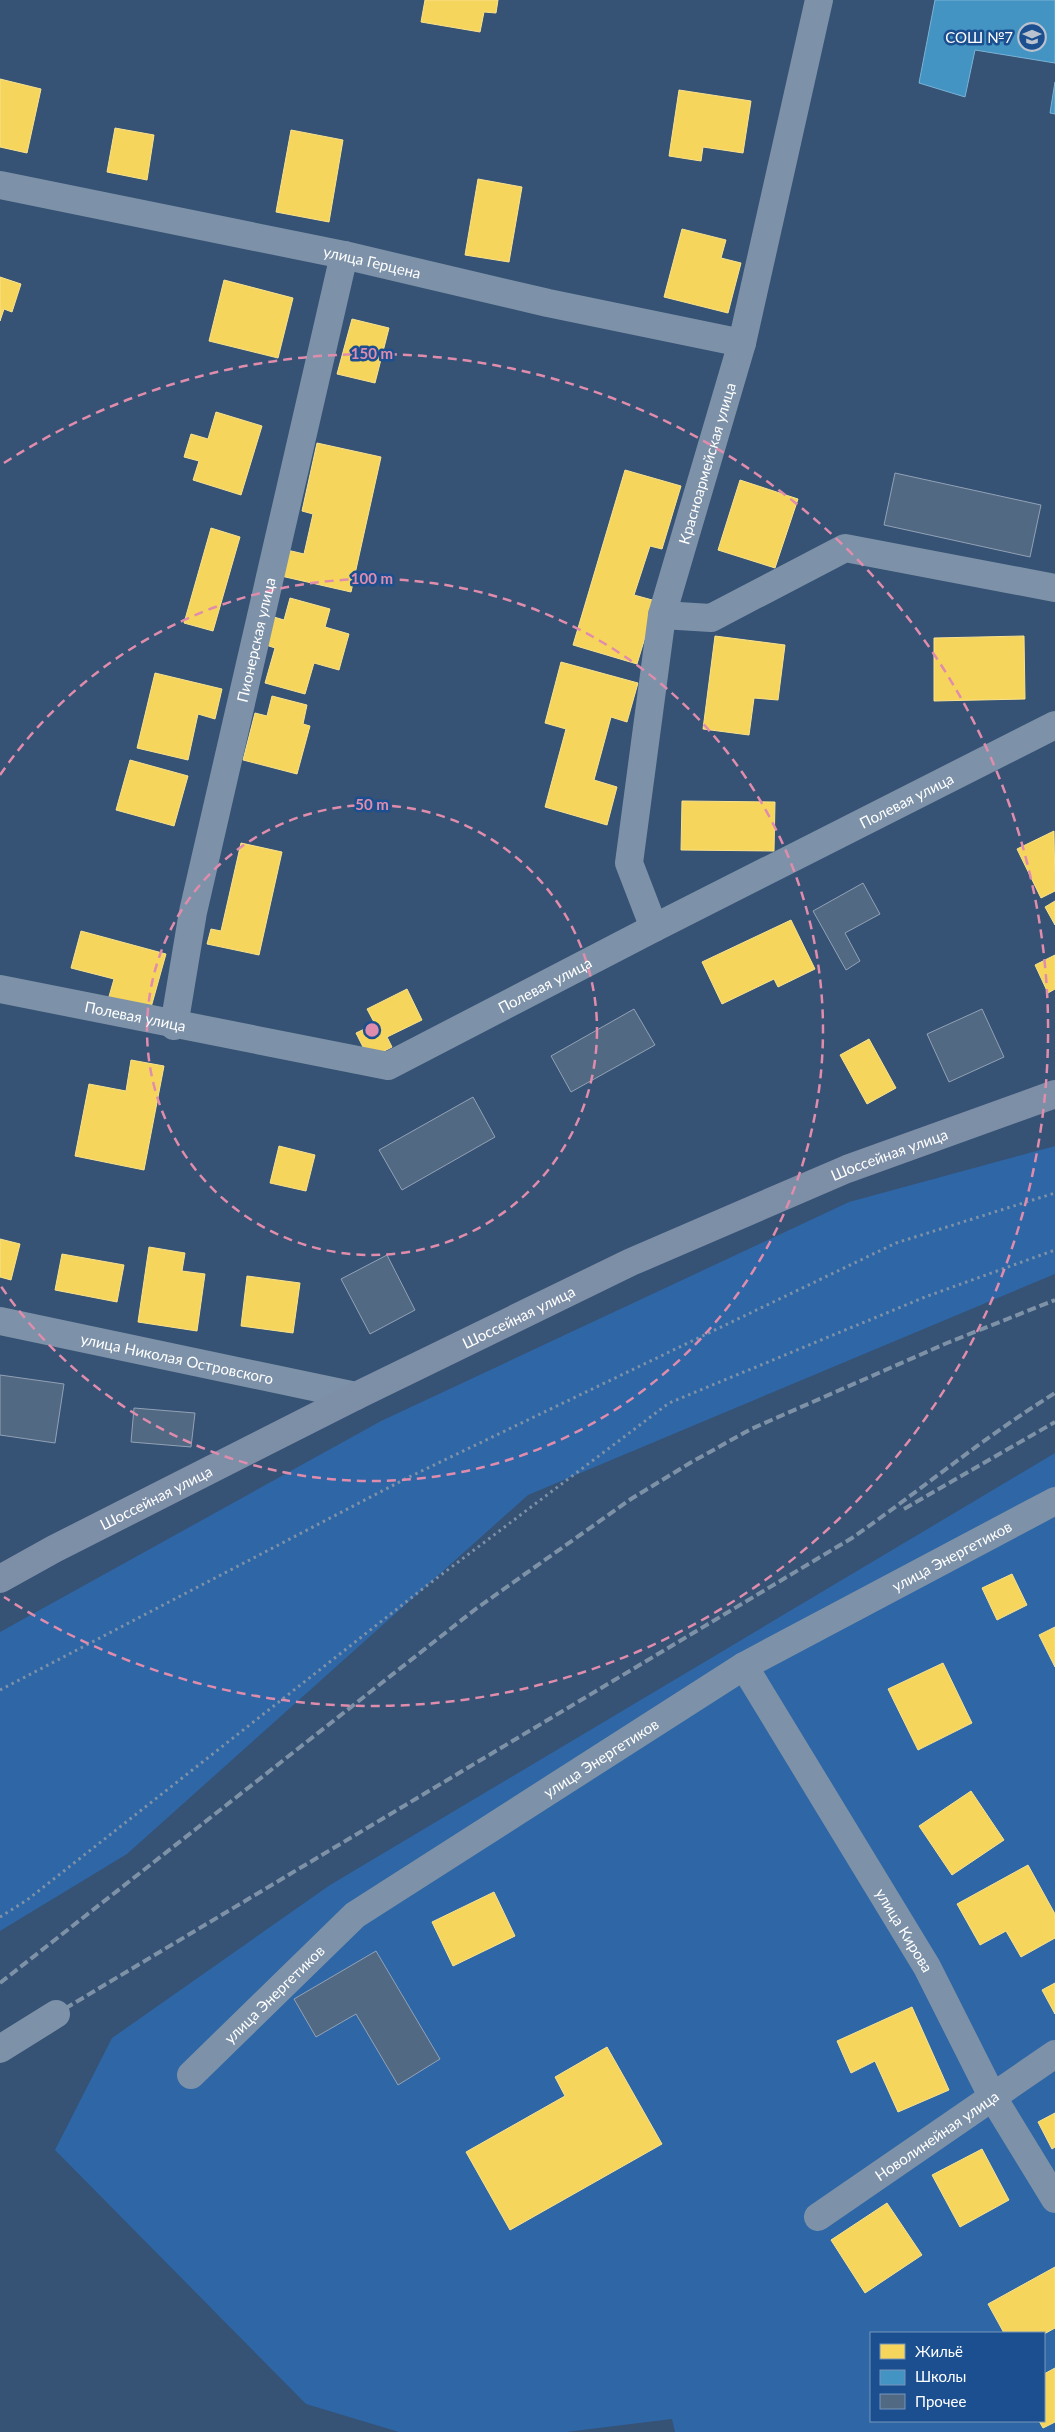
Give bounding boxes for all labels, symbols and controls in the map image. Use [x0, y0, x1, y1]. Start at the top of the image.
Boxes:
school or university icon: СОШ №7 [1017, 22, 1047, 52]
place label: СОШ №7 [945, 28, 1013, 46]
street label: улица Герцена [322, 242, 423, 282]
text: 150 m [351, 344, 393, 362]
street label: Красноармейская улица [674, 380, 739, 546]
text: 100 m [351, 569, 393, 587]
street label: Пионерская улица [233, 576, 279, 704]
street label: Полевая улица [856, 769, 956, 832]
text: 50 m [355, 795, 389, 813]
street label: Полевая улица [495, 953, 594, 1016]
street label: Полевая улица [83, 997, 188, 1035]
centre of rings [363, 1021, 381, 1039]
street label: Шоссейная улица [828, 1125, 950, 1184]
street label: Шоссейная улица [459, 1282, 578, 1352]
street label: улица Николая Островского [79, 1329, 275, 1387]
street label: Шоссейная улица [97, 1461, 215, 1533]
street label: улица Энергетиков [889, 1517, 1015, 1595]
street label: улица Энергетиков [540, 1714, 662, 1801]
street label: улица Кирова [872, 1885, 937, 1975]
street label: улица Энергетиков [220, 1941, 328, 2047]
street label: Новолинейная улица [871, 2087, 1002, 2184]
legend [870, 2332, 1045, 2422]
text: Жильё [915, 2342, 963, 2360]
text: Школы [915, 2367, 966, 2385]
text: Прочее [915, 2392, 966, 2410]

